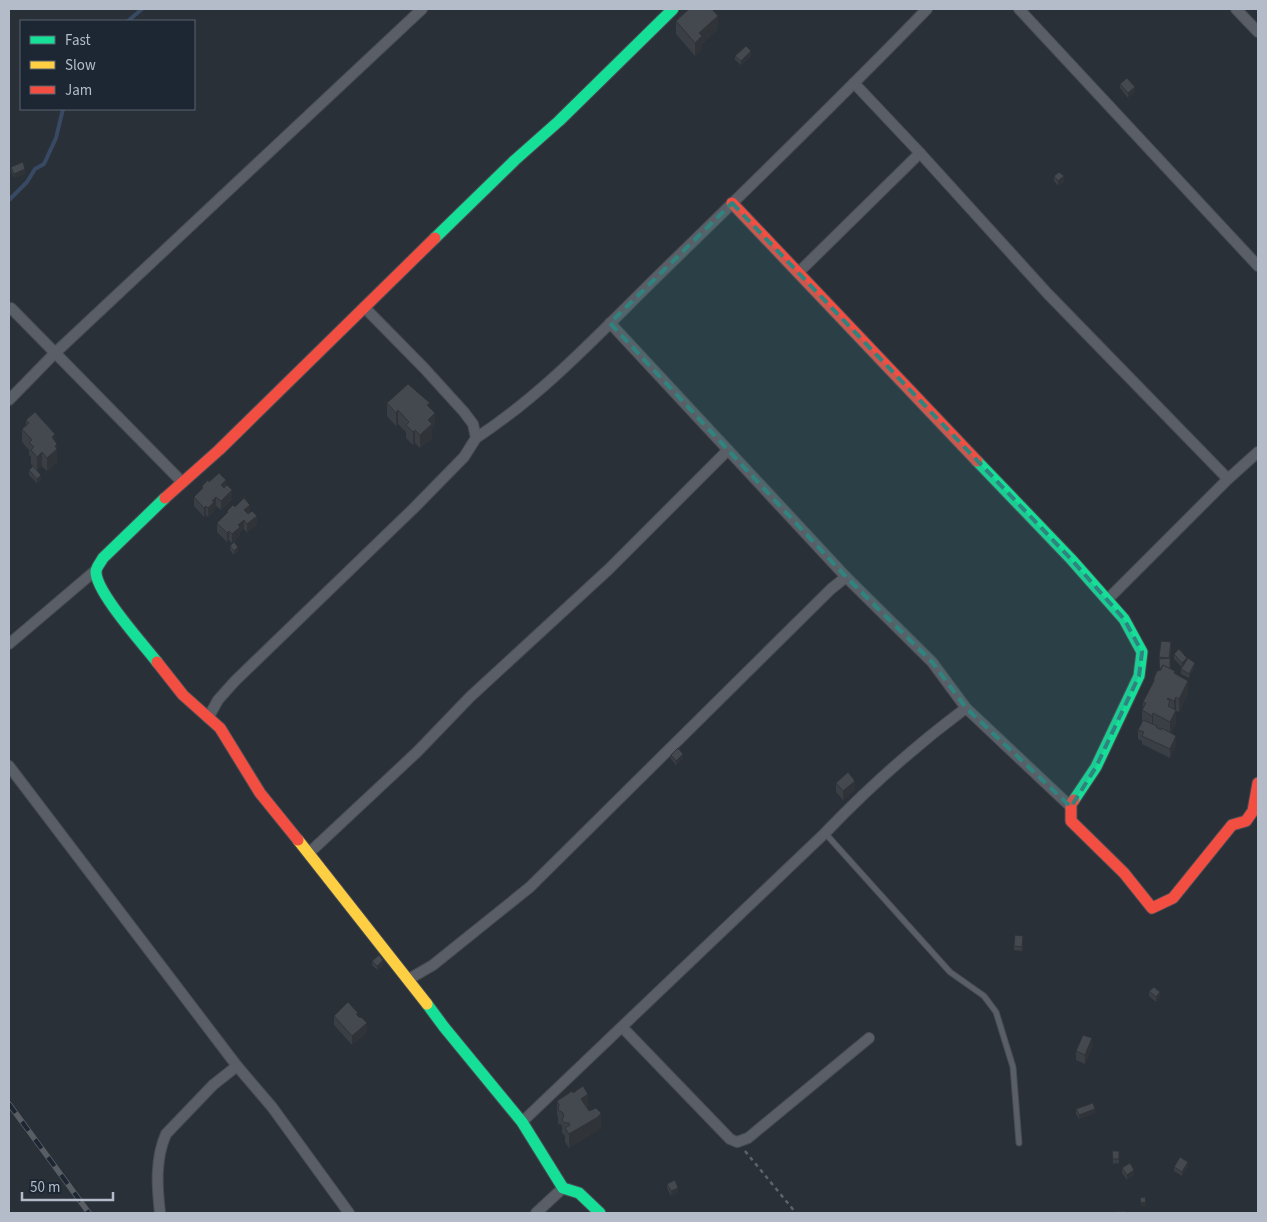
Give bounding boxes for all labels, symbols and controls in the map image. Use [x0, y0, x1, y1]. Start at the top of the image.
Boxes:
legend [20, 20, 195, 110]
text: Fast [65, 30, 91, 51]
text: Slow [65, 55, 96, 76]
text: Jam [65, 80, 92, 101]
scale bar [22, 1170, 114, 1202]
text: 50 m [30, 1177, 60, 1198]

